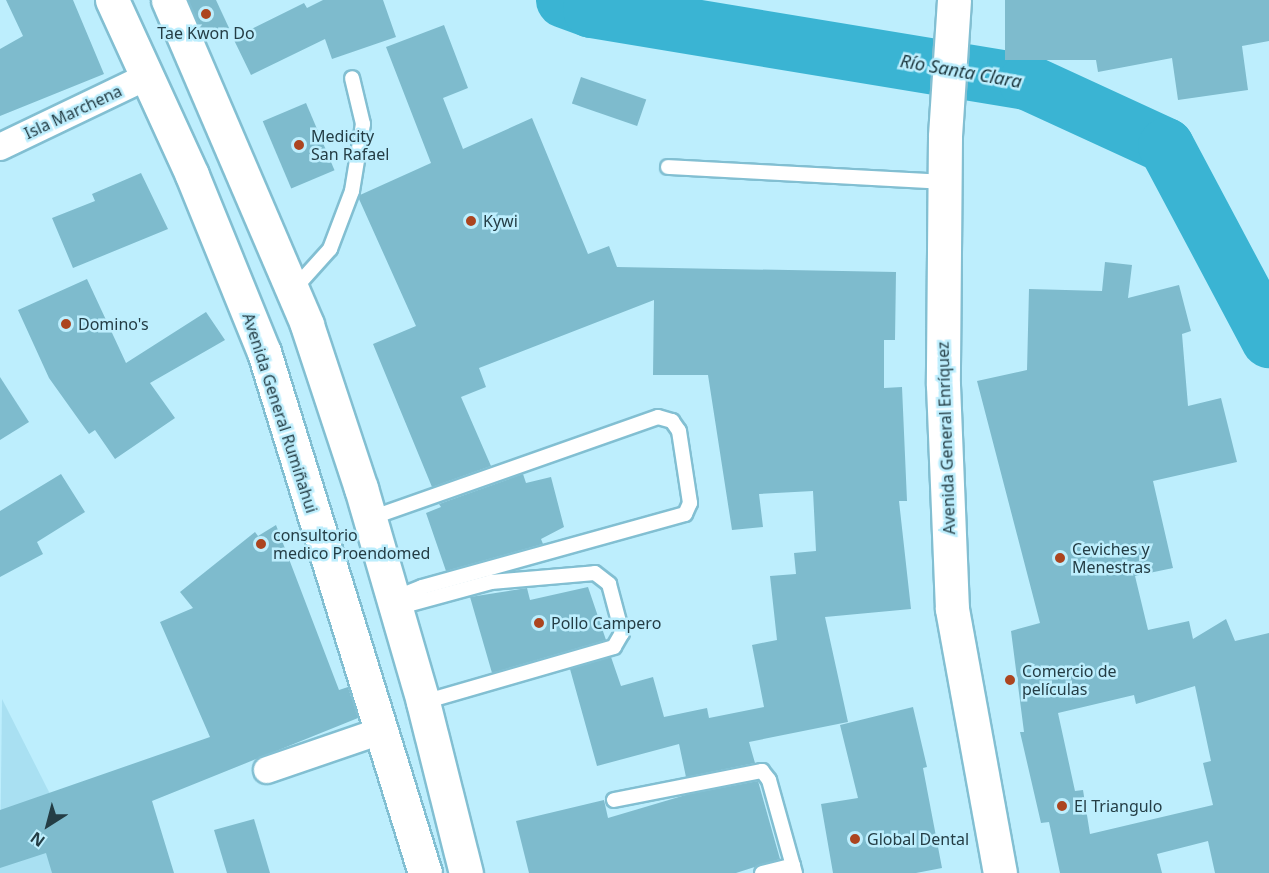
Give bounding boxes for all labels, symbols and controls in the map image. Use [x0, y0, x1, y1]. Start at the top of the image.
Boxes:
marker: Tae Kwon Do [199, 7, 213, 21]
place label: Tae Kwon Do [157, 23, 255, 43]
water label: Río Santa Clara [899, 50, 1023, 92]
street label: Isla Marchena [21, 81, 125, 143]
place label: Medicity San Rafael [311, 126, 389, 164]
marker: Medicity San Rafael [292, 138, 306, 152]
place label: Kywi [483, 211, 518, 231]
marker: Kywi [464, 214, 478, 228]
street label: Avenida General Rumiñahui [239, 311, 321, 515]
place label: Domino's [78, 314, 149, 334]
marker: Domino's [59, 317, 73, 331]
street label: Avenida General Enríquez [933, 341, 959, 535]
place label: consultorio medico Proendomed [273, 525, 430, 563]
marker: consultorio medico Proendomed [254, 537, 268, 551]
place label: Ceviches y Menestras [1072, 539, 1151, 577]
marker: Ceviches y Menestras [1053, 551, 1067, 565]
place label: Pollo Campero [551, 613, 661, 633]
marker: Pollo Campero [532, 616, 546, 630]
place label: Comercio de películas [1022, 661, 1117, 699]
marker: Comercio de películas [1003, 673, 1017, 687]
north arrow [18, 795, 78, 855]
place label: El Triangulo [1074, 796, 1162, 816]
marker: El Triangulo [1055, 799, 1069, 813]
text: N [26, 827, 49, 852]
place label: Global Dental [867, 829, 969, 849]
marker: Global Dental [848, 832, 862, 846]

